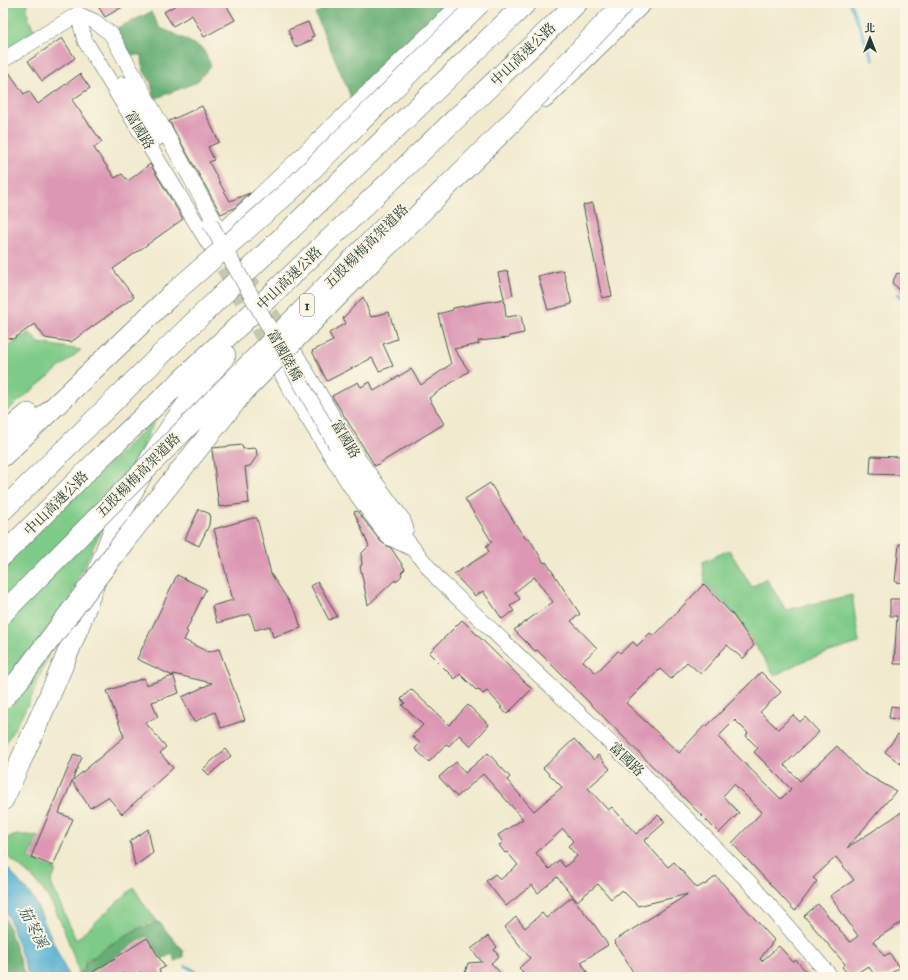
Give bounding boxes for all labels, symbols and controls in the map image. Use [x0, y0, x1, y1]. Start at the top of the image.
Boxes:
north arrow [850, 18, 890, 58]
street label: 中山高速公路 [487, 19, 559, 90]
text: 北 [865, 22, 876, 35]
street label: 富國路 [121, 108, 158, 153]
street label: 五股楊梅高架道路 [321, 201, 412, 292]
street label: 中山高速公路 [253, 243, 325, 314]
road number: 1 [300, 294, 314, 316]
street label: 富國陸橋 [264, 327, 306, 384]
street label: 富國路 [327, 417, 364, 462]
street label: 五股楊梅高架道路 [93, 430, 184, 521]
street label: 中山高速公路 [21, 468, 92, 539]
street label: 富國路 [606, 739, 648, 780]
water label: 茄苳溪 [15, 903, 52, 953]

